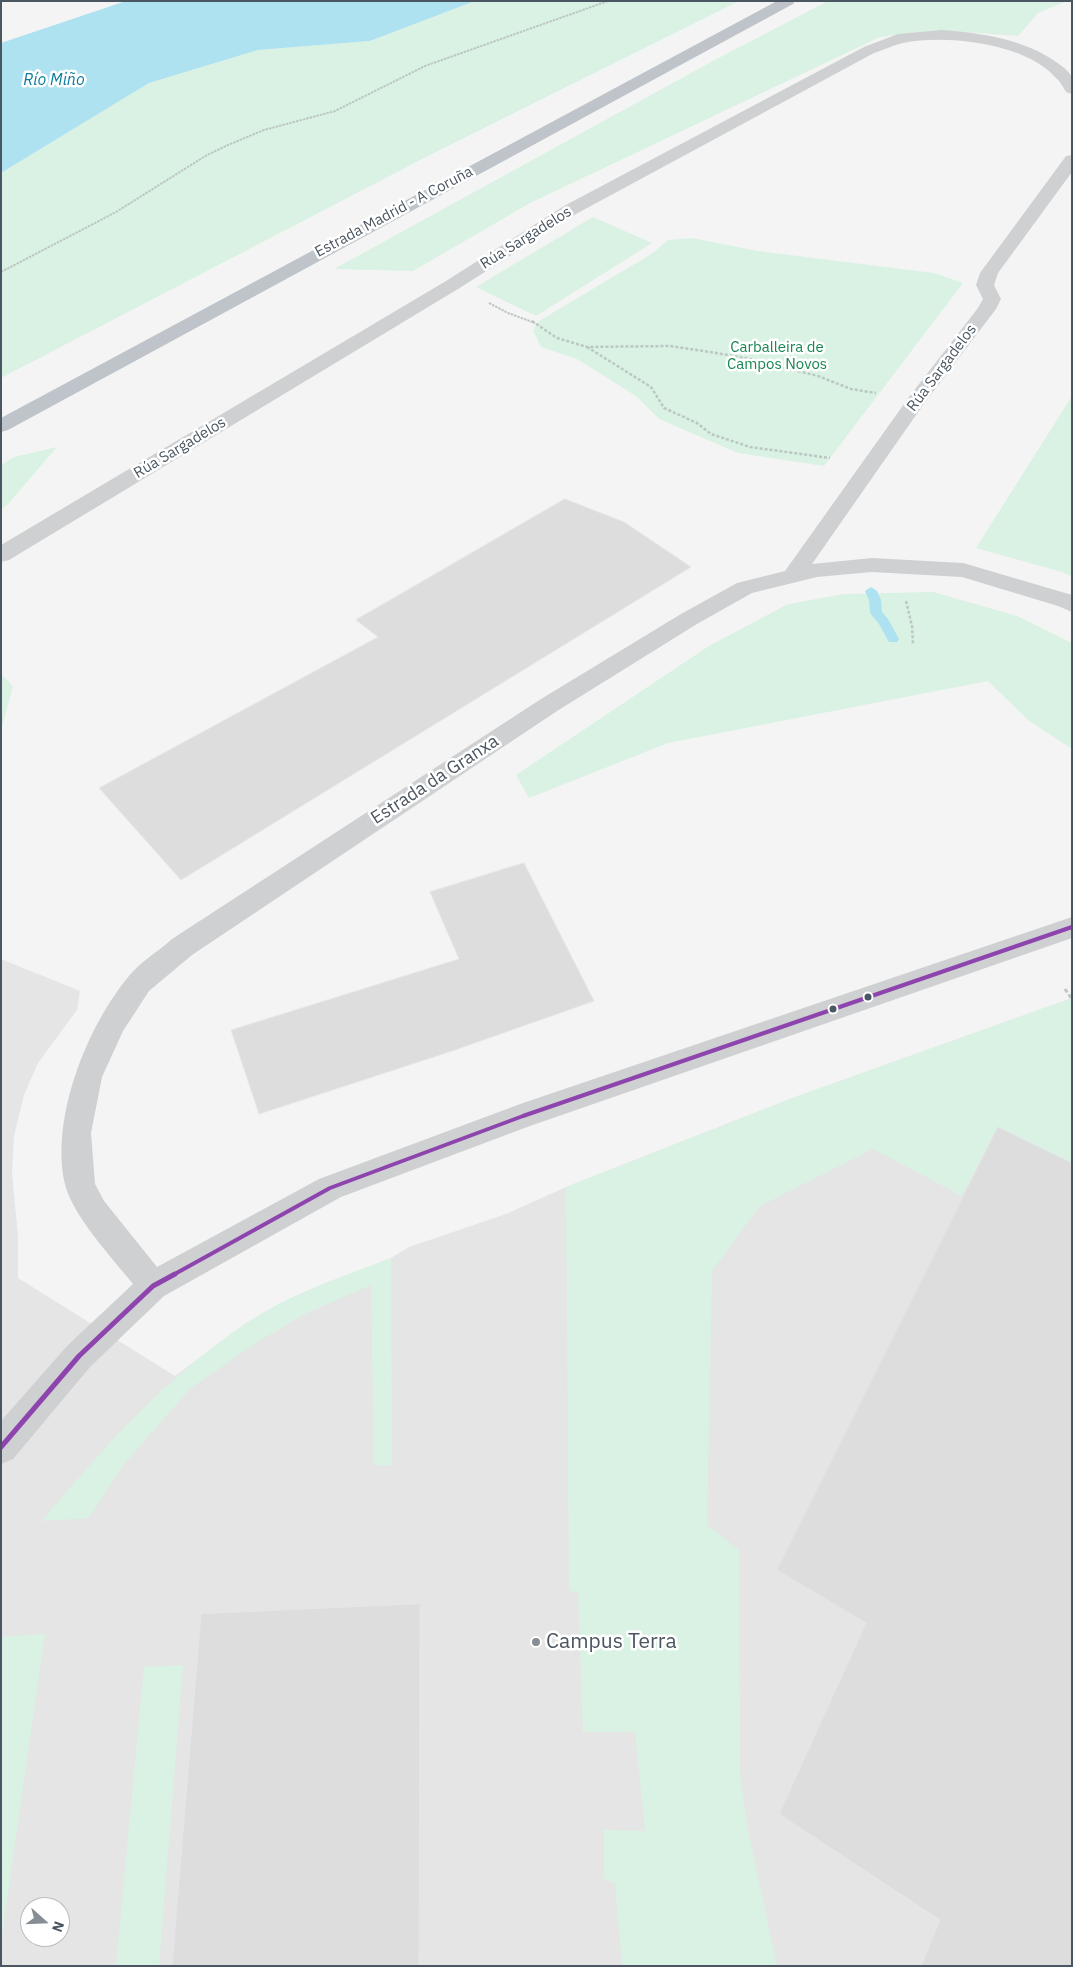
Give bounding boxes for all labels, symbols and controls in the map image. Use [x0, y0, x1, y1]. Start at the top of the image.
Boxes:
water label: Río Miño [23, 70, 85, 90]
street label: Estrada Madrid - A Coruña [312, 163, 476, 261]
street label: Rúa Sargadelos [477, 203, 575, 273]
street label: Rúa Sargadelos [903, 321, 981, 415]
park label: Carballeira de Campos Novos [727, 339, 827, 374]
street label: Rúa Sargadelos [131, 413, 229, 483]
street label: Estrada da Granxa [367, 731, 503, 829]
unlabelled marker [863, 992, 873, 1002]
unlabelled marker [828, 1004, 838, 1014]
place label: Campus Terra [546, 1629, 677, 1655]
marker: Campus Terra [530, 1636, 542, 1648]
north arrow [20, 1897, 70, 1947]
text: N [48, 1919, 68, 1935]

